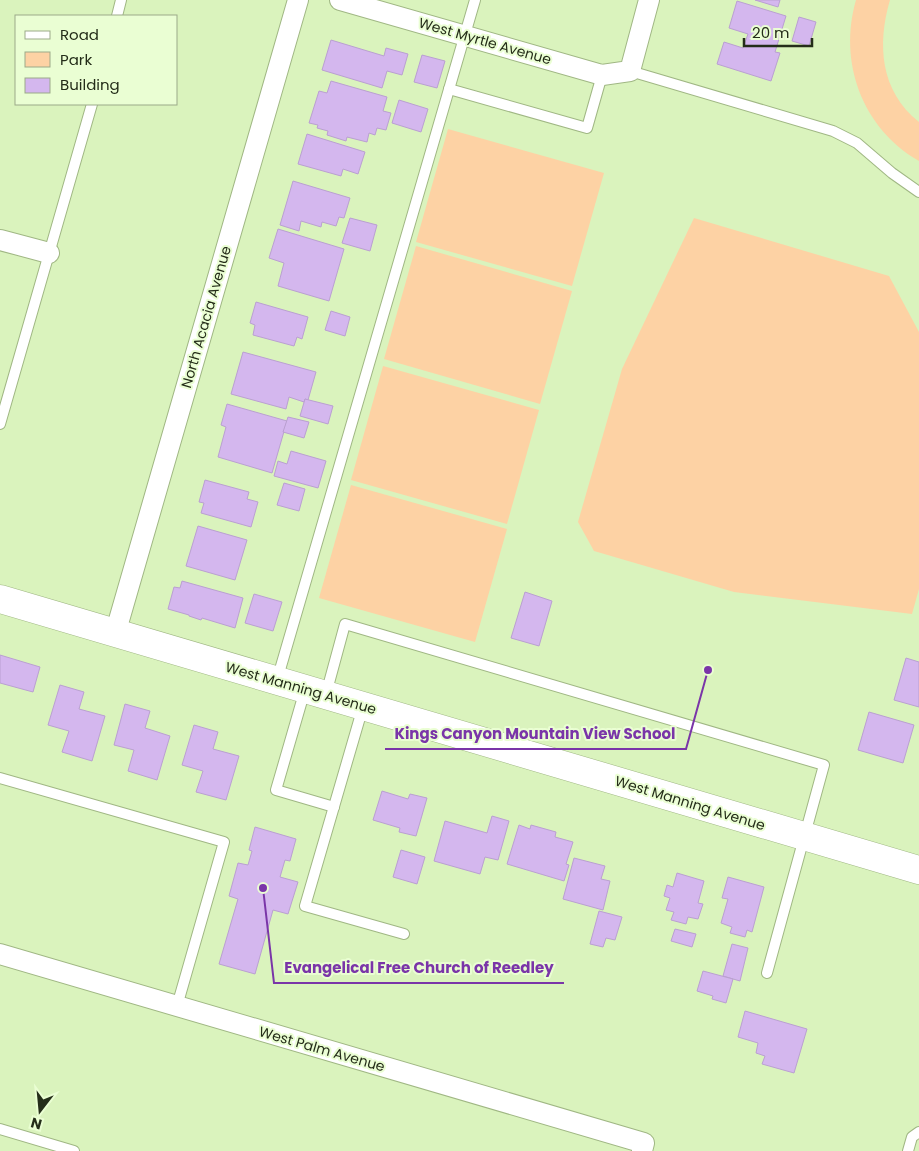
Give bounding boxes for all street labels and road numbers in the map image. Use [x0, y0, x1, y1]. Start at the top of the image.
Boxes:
street label: West Myrtle Avenue [416, 12, 554, 70]
street label: North Acacia Avenue [176, 243, 236, 390]
street label: West Manning Avenue [223, 657, 379, 719]
street label: West Manning Avenue [612, 771, 768, 835]
street label: West Palm Avenue [257, 1021, 388, 1077]

